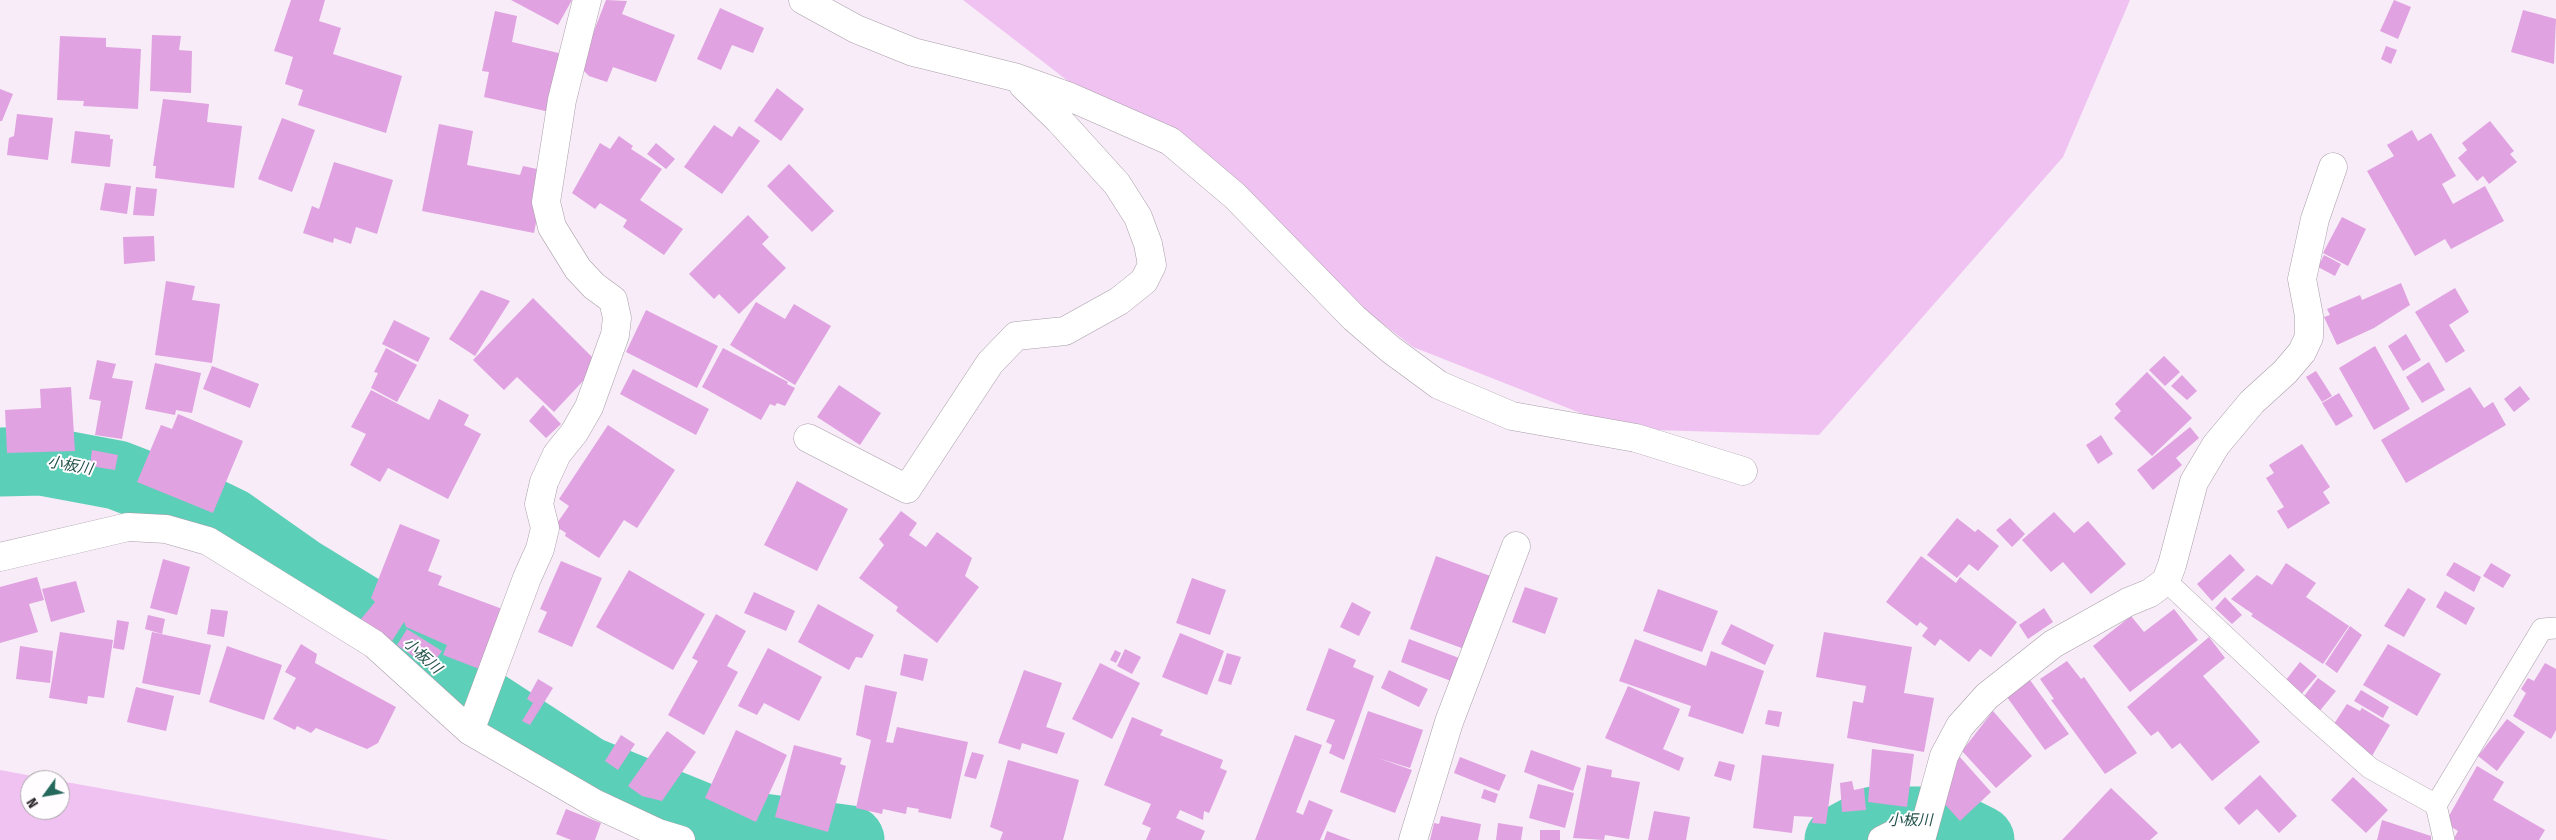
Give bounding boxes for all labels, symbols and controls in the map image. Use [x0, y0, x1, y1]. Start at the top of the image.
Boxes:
water label: 小板川 [46, 453, 94, 479]
water label: 小板川 [399, 634, 445, 678]
north arrow [20, 770, 70, 820]
text: N [23, 795, 42, 811]
water label: 小板川 [1888, 812, 1932, 830]

